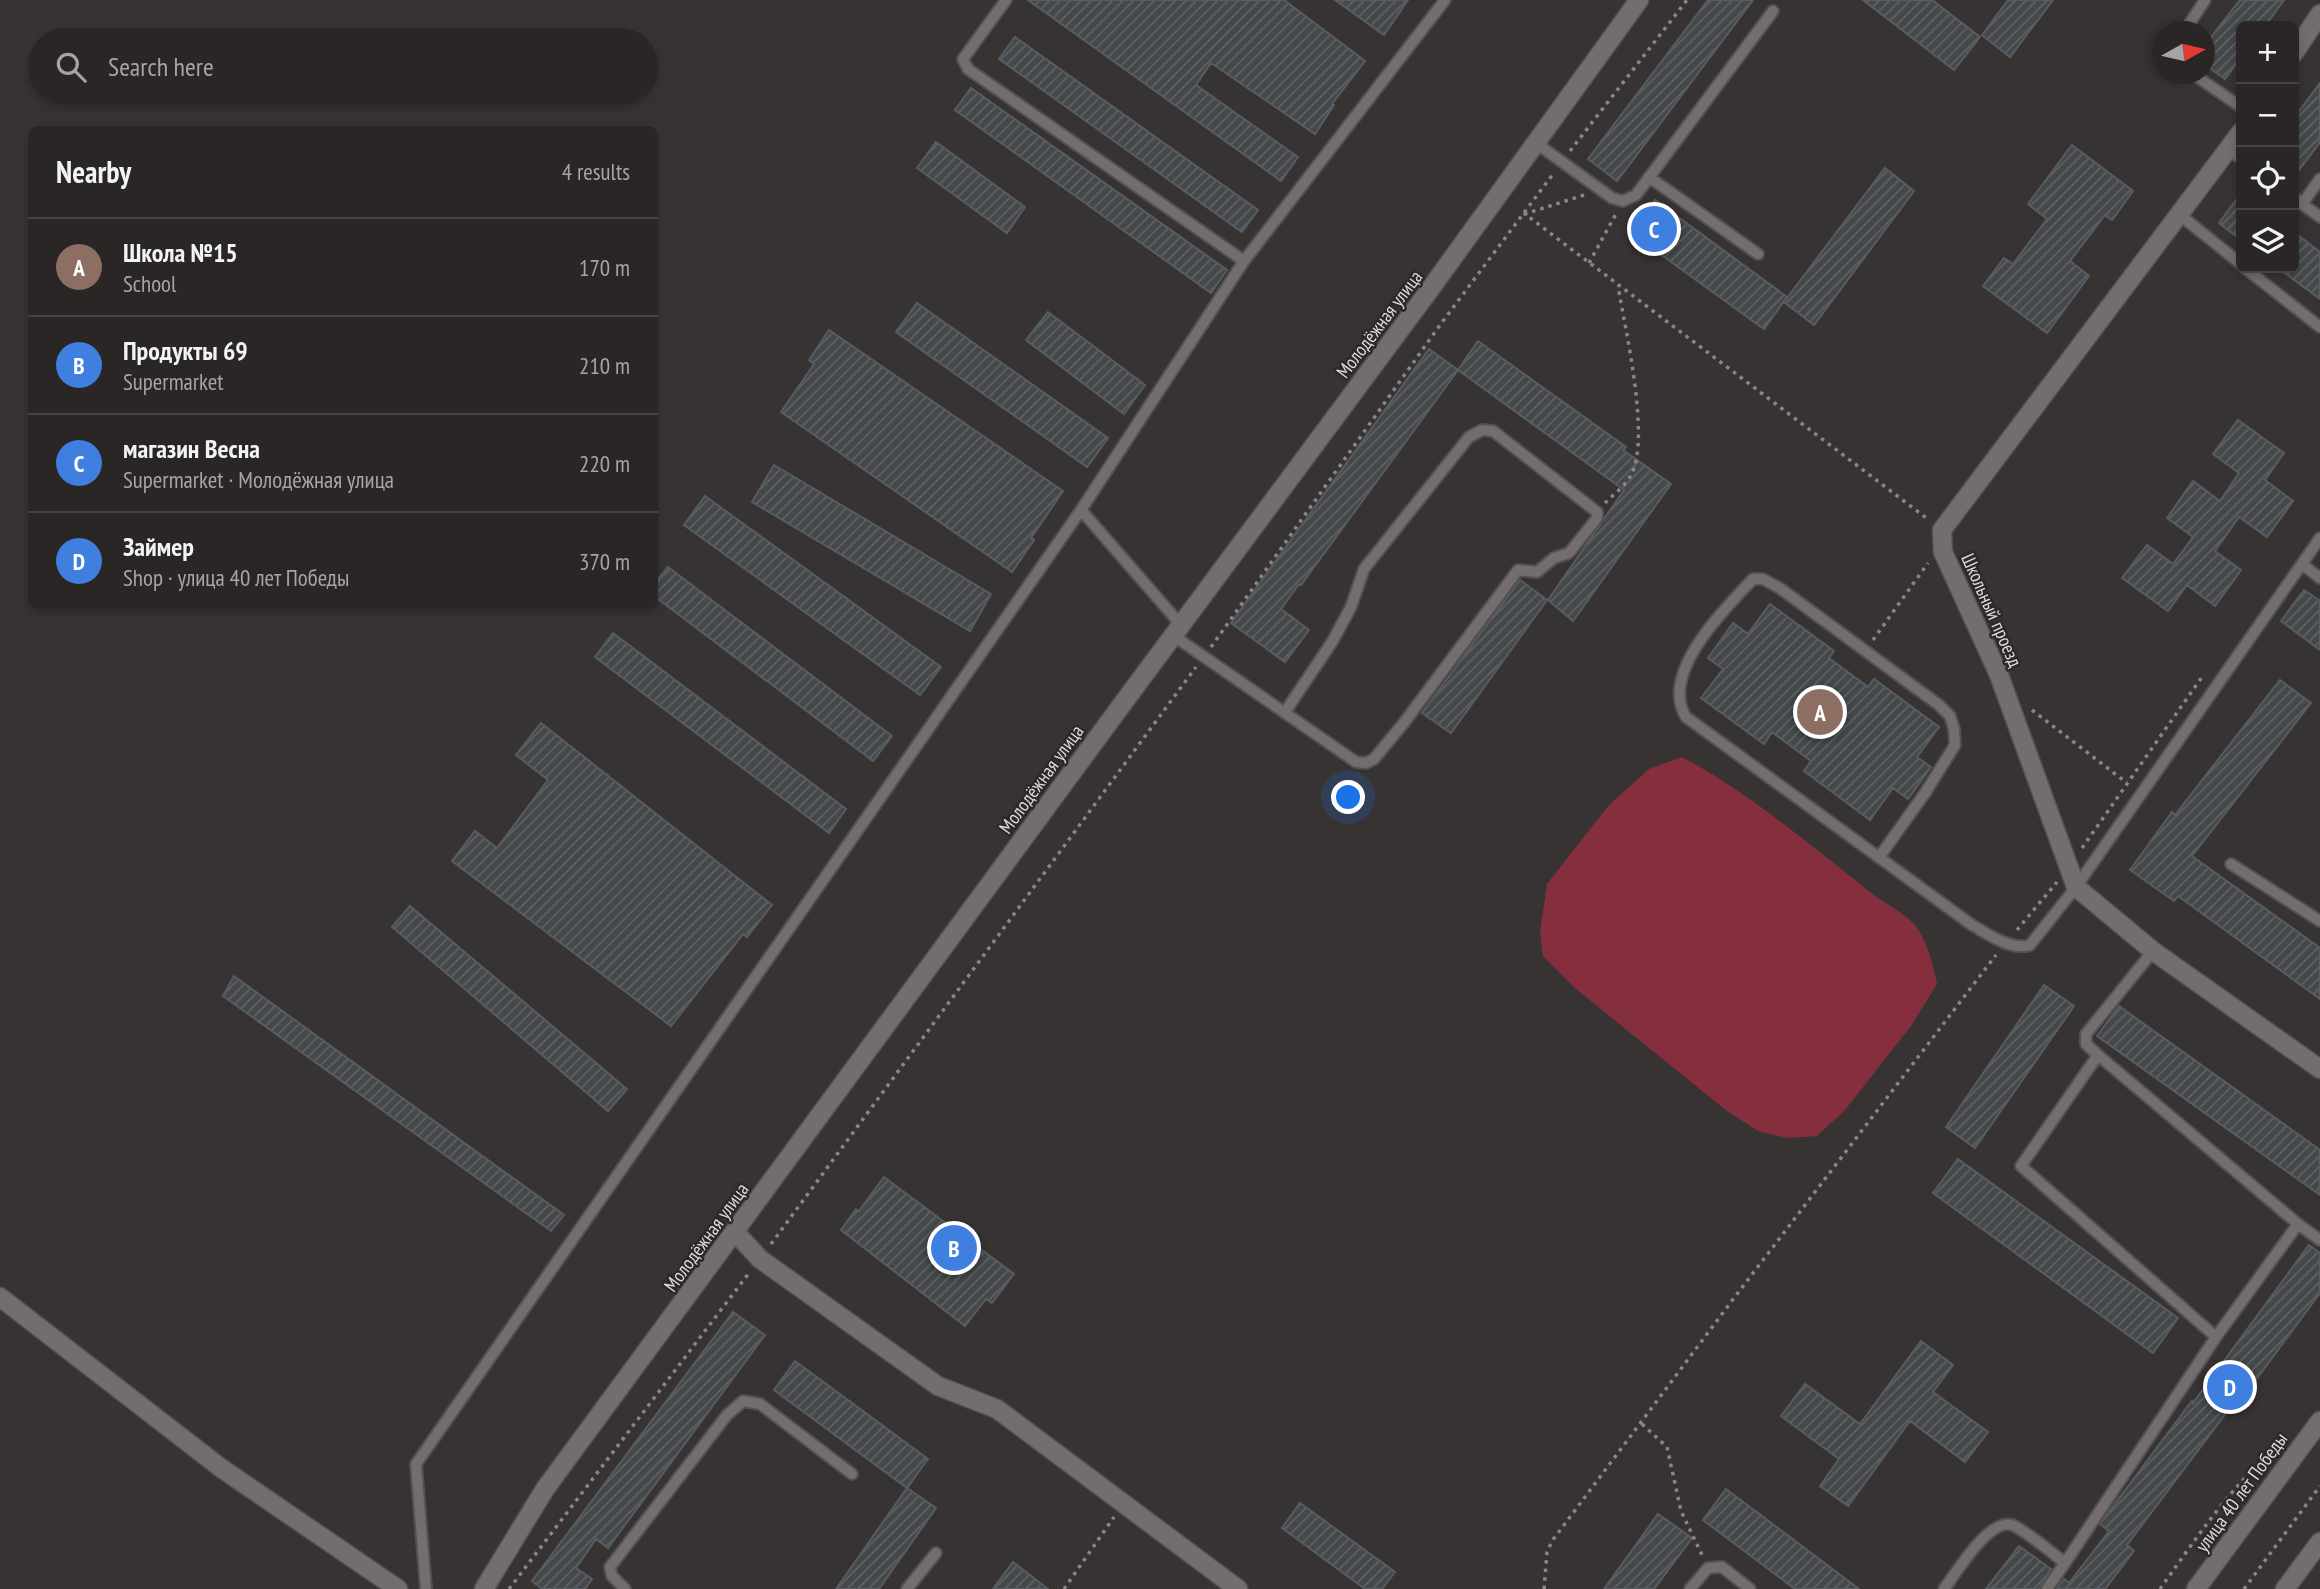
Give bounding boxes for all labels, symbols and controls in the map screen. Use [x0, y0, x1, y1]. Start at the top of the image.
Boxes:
north arrow [2152, 21, 2215, 84]
map controls [2236, 21, 2299, 273]
button: + [2236, 21, 2299, 84]
search box [28, 28, 658, 105]
icon: search [52, 48, 90, 86]
text: Search here [108, 50, 214, 83]
button: − [2236, 84, 2299, 147]
button: locate [2236, 147, 2299, 210]
text: Nearby [56, 152, 131, 191]
text: 4 results [562, 157, 630, 186]
pin: C [1631, 203, 1677, 255]
button: layers [2236, 210, 2299, 273]
text: Школа №15 [123, 236, 238, 269]
text: A [73, 253, 85, 282]
text: 170 m [579, 253, 630, 282]
street label: Молодёжная улица [1331, 265, 1427, 383]
text: School [123, 269, 176, 298]
text: Продукты 69 [123, 334, 248, 367]
text: B [73, 351, 85, 380]
text: 210 m [579, 351, 630, 380]
text: Supermarket [123, 367, 224, 396]
text: магазин Весна [123, 432, 260, 465]
text: C [74, 449, 84, 478]
text: 220 m [579, 449, 630, 478]
text: Supermarket · Молодёжная улица [123, 465, 394, 494]
text: Займер [123, 530, 194, 563]
text: D [73, 547, 85, 576]
text: 370 m [579, 547, 630, 576]
street label: Школьный проезд [1956, 549, 2028, 671]
text: Shop · улица 40 лет Победы [123, 563, 349, 592]
pin: A [1797, 686, 1843, 738]
street label: Молодёжная улица [993, 720, 1089, 838]
your location [1331, 780, 1365, 814]
street label: Молодёжная улица [658, 1178, 754, 1296]
pin: B [931, 1222, 977, 1274]
pin: D [2207, 1361, 2253, 1413]
street label: улица 40 лет Победы [2190, 1428, 2292, 1556]

